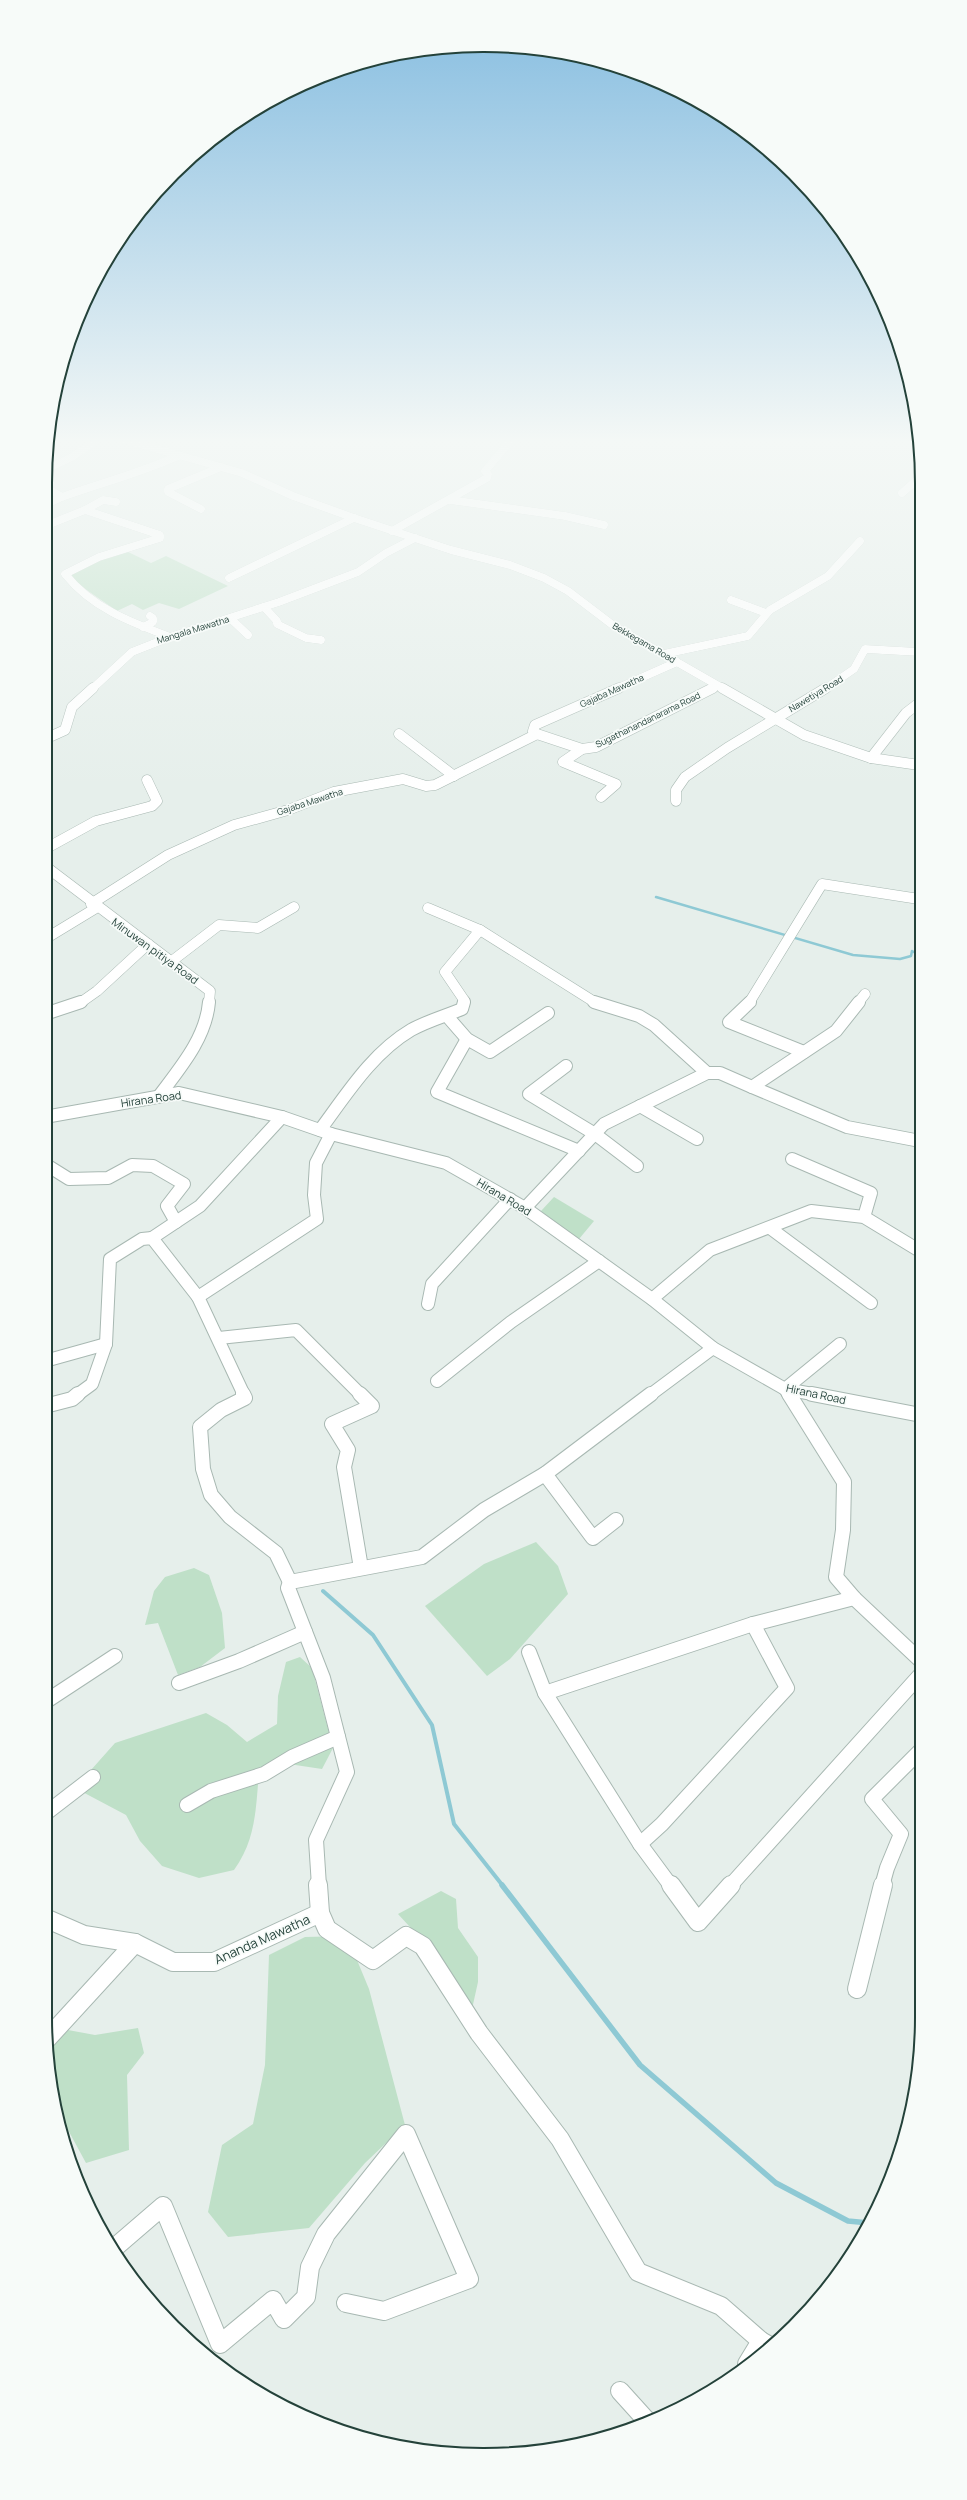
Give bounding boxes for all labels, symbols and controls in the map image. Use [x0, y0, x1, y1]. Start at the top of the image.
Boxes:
street label: Mangala Mawatha [155, 612, 231, 647]
street label: Bekkegama Road [610, 619, 678, 666]
street label: Gajaba Mawatha [578, 671, 646, 710]
street label: Nawetiya Road [786, 672, 845, 715]
street label: Sugathanandanarama Road [593, 688, 702, 751]
street label: Gajaba Mawatha [275, 785, 345, 818]
street label: Minuwan pitiya Road [109, 914, 202, 987]
street label: Hirana Road [120, 1087, 182, 1110]
street label: Hirana Road [474, 1174, 534, 1219]
street label: Hirana Road [785, 1380, 847, 1407]
street label: Ananda Mawatha [211, 1910, 313, 1968]

